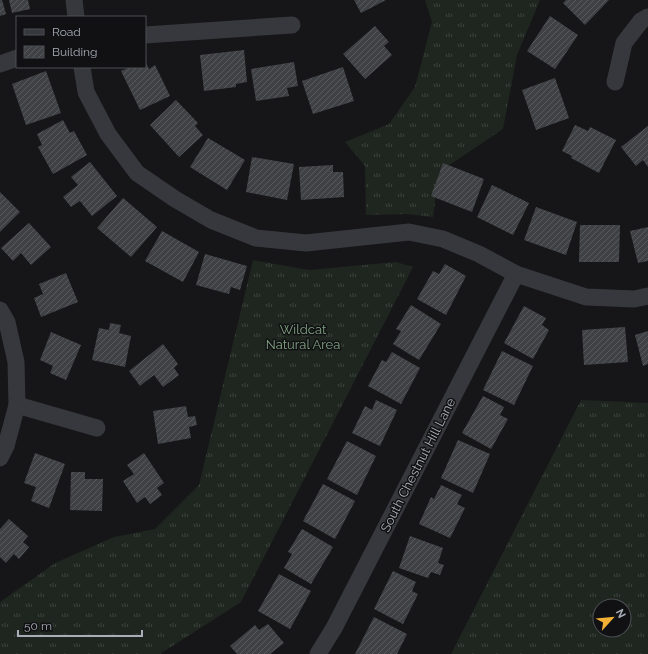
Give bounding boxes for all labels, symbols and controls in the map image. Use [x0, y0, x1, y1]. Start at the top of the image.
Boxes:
legend [16, 16, 146, 68]
text: Road [52, 25, 81, 39]
text: Building [52, 45, 98, 59]
park label: Wildcat Natural Area [266, 322, 340, 352]
street label: South Chestnut Hill Lane [378, 395, 459, 535]
north arrow [592, 598, 632, 638]
text: N [613, 607, 628, 620]
scale bar [18, 612, 142, 638]
text: 50 m [24, 619, 52, 633]

